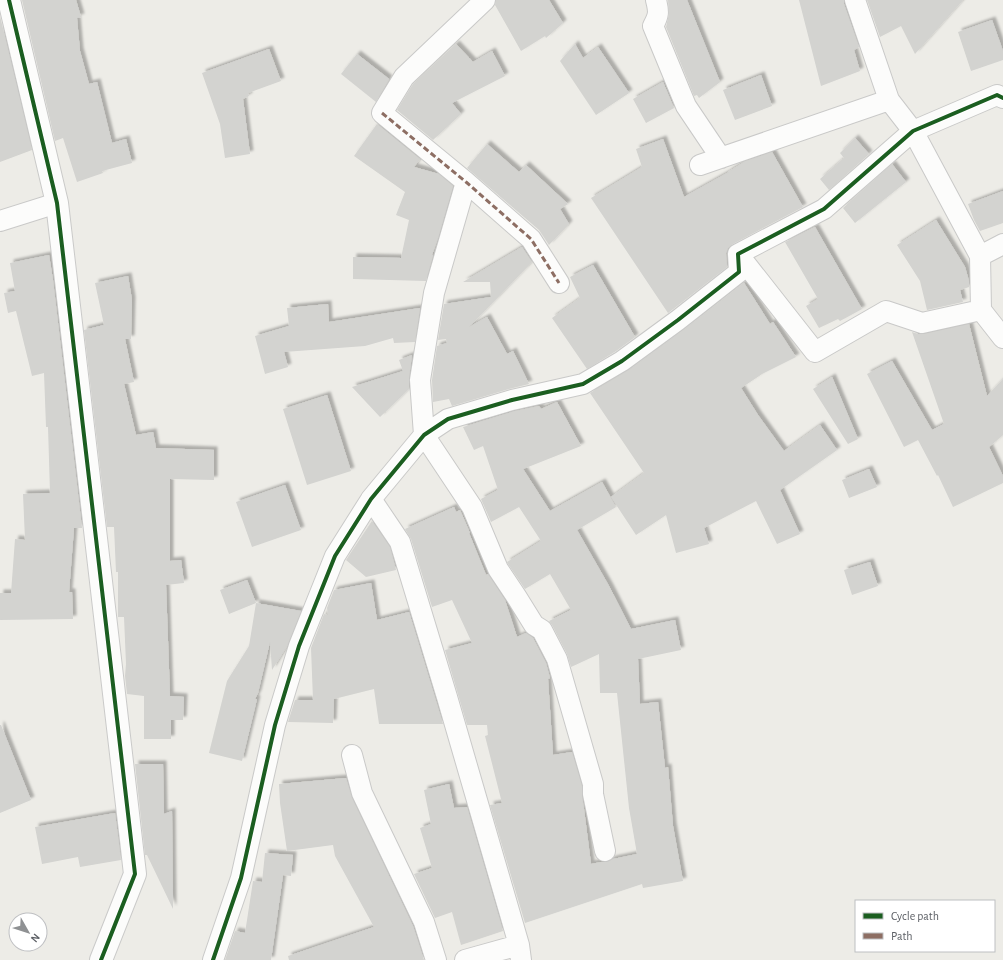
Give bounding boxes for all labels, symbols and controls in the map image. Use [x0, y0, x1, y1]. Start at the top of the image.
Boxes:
legend [855, 900, 995, 952]
text: Cycle path [891, 910, 939, 923]
north arrow [8, 912, 48, 952]
text: Path [891, 930, 913, 942]
text: N [29, 932, 42, 944]

